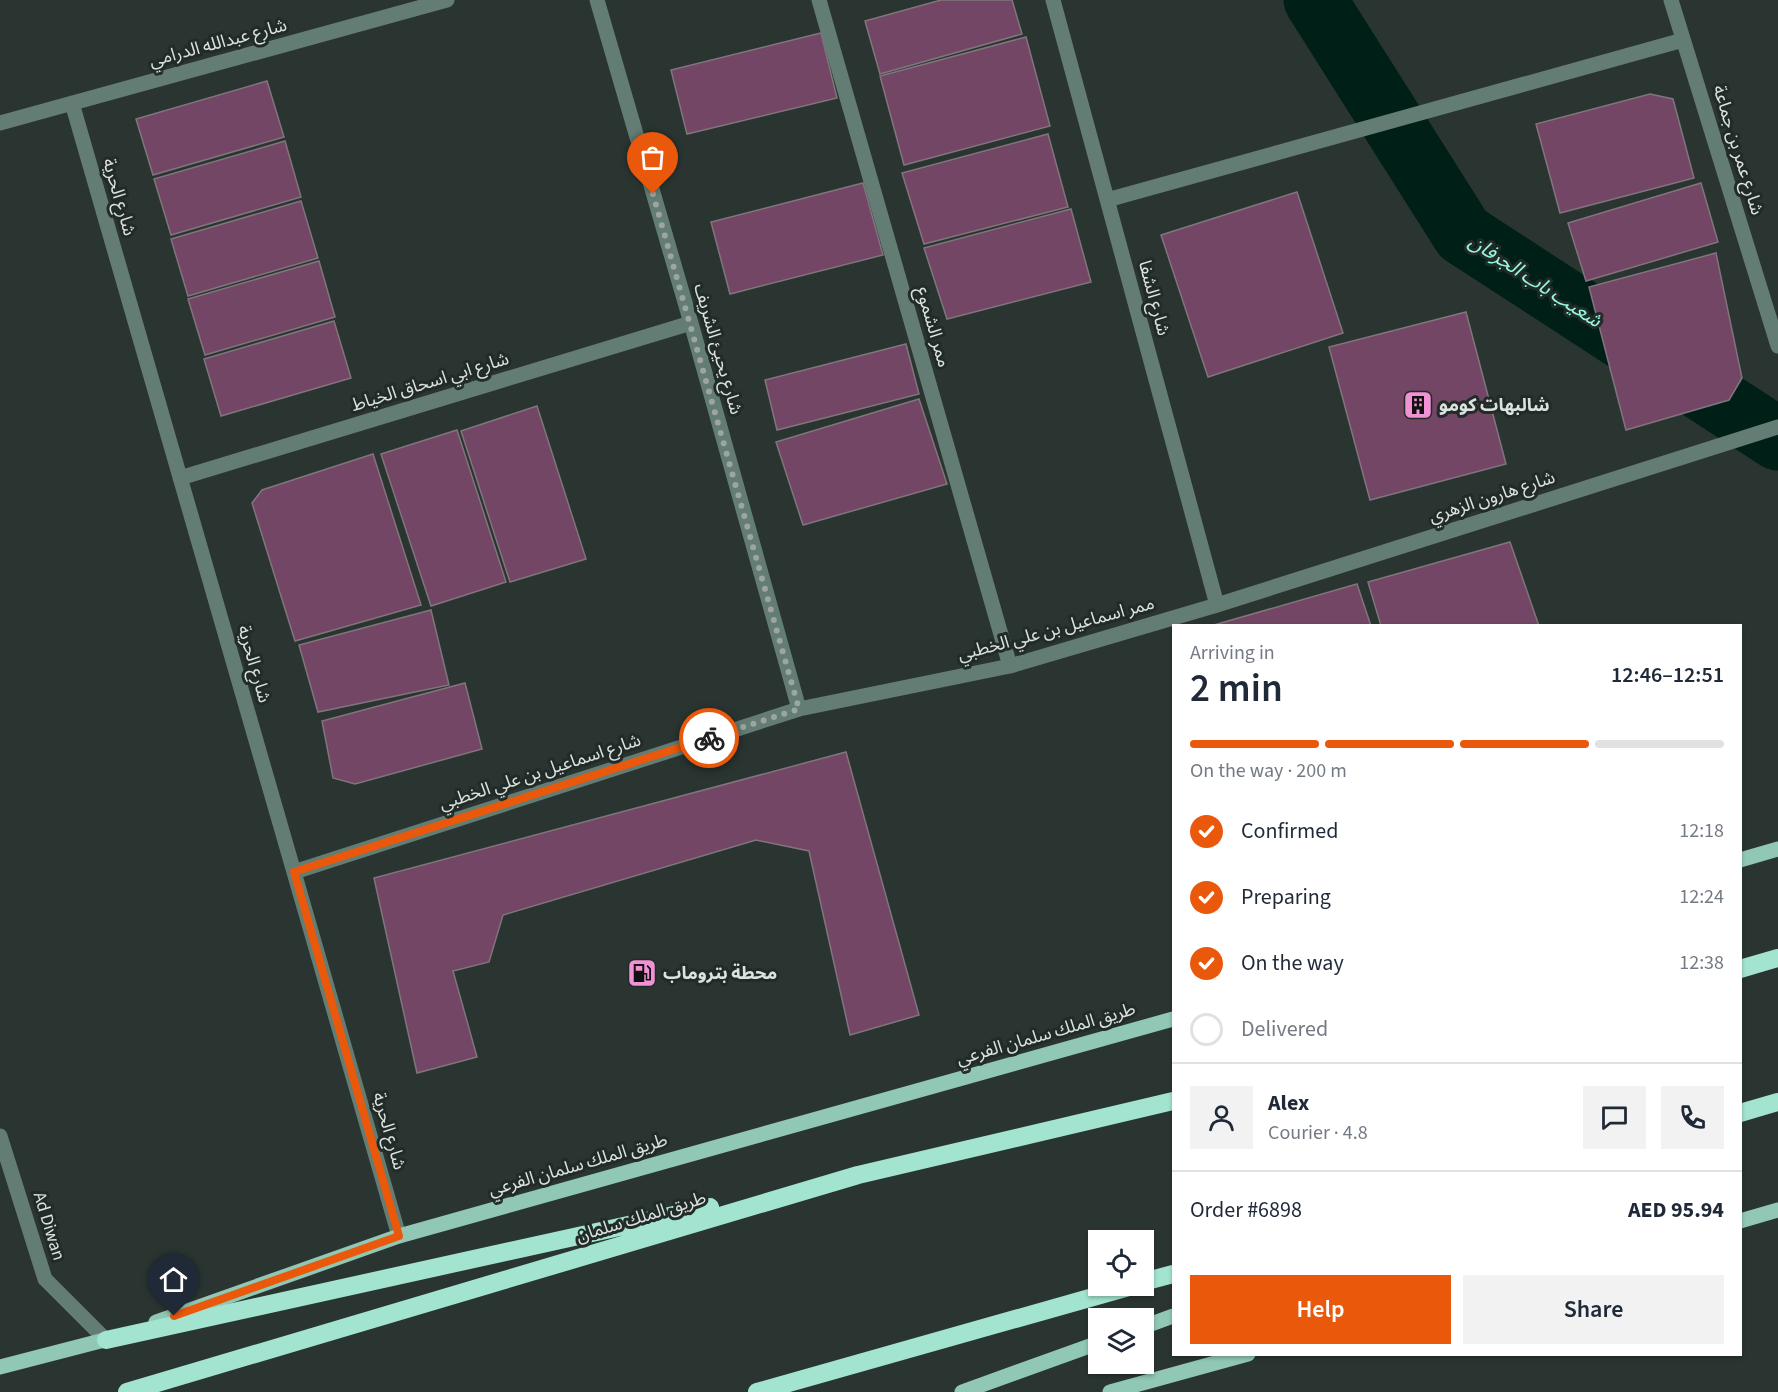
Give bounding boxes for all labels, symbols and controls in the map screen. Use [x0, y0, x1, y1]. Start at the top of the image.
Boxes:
street label: شارع عبدالله الدرامي [146, 13, 290, 74]
street label: شارع عمر بن جماعة [1705, 82, 1770, 218]
pin [627, 132, 678, 194]
icon: bag [636, 141, 669, 174]
street label: شارع الحرية [95, 155, 142, 239]
water label: شعيب باب الجرفان [1463, 228, 1607, 335]
street label: شارع الشفا [1131, 258, 1176, 339]
street label: شارع يحيئ الشريف [686, 281, 749, 418]
street label: ممر الشموع [909, 284, 956, 371]
street label: شارع ابي اسحاق الخياط [348, 346, 512, 419]
building icon: شالبهات كومو [1402, 389, 1434, 421]
place label: شالبهات كومو [1439, 393, 1550, 418]
street label: شارع هارون الزهري [1426, 465, 1559, 530]
street label: ممر اسماعيل بن علي الخطبي [955, 591, 1157, 667]
street label: شارع الحرية [230, 622, 277, 706]
text: Arriving in [1190, 639, 1275, 667]
text: 12:46–12:51 [1611, 659, 1724, 691]
text: 2 min [1190, 661, 1283, 717]
courier [679, 708, 739, 768]
icon: bike [693, 722, 726, 755]
street label: شارع اسماعيل بن علي الخطبي [436, 728, 644, 817]
text: On the way · 200 m [1190, 757, 1347, 785]
icon: check [1190, 815, 1223, 848]
text: Confirmed [1241, 815, 1338, 847]
text: 12:18 [1679, 817, 1724, 845]
icon: check [1190, 881, 1223, 914]
text: Preparing [1241, 881, 1331, 913]
text: 12:24 [1679, 883, 1724, 911]
icon: check [1190, 947, 1223, 980]
text: On the way [1241, 947, 1344, 979]
text: 12:38 [1679, 949, 1724, 977]
fuel station icon: محطة بتروماب [626, 957, 658, 989]
place label: محطة بتروماب [663, 961, 777, 986]
street label: طريق الملك سلمان الفرعي [954, 996, 1139, 1072]
text: Delivered [1241, 1013, 1328, 1045]
button: person [1190, 1086, 1253, 1149]
button: chat [1583, 1086, 1646, 1149]
button: phone [1661, 1086, 1724, 1149]
text: Alex [1268, 1087, 1309, 1119]
street label: شارع الحرية [365, 1089, 412, 1173]
text: Courier · 4.8 [1268, 1119, 1368, 1147]
street label: طريق الملك سلمان الفرعي [486, 1127, 671, 1203]
street label: طريق الملك سلمان [573, 1185, 709, 1249]
street label: Ad Diwan [27, 1189, 71, 1263]
text: Order #6898 [1190, 1194, 1302, 1226]
text: AED 95.94 [1628, 1194, 1724, 1226]
map controls [1088, 1230, 1154, 1374]
button: locate [1088, 1230, 1154, 1296]
pin [148, 1254, 199, 1316]
icon: home [157, 1263, 190, 1296]
button: Help [1190, 1275, 1451, 1344]
button: Share [1463, 1275, 1724, 1344]
button: layers [1088, 1308, 1154, 1374]

